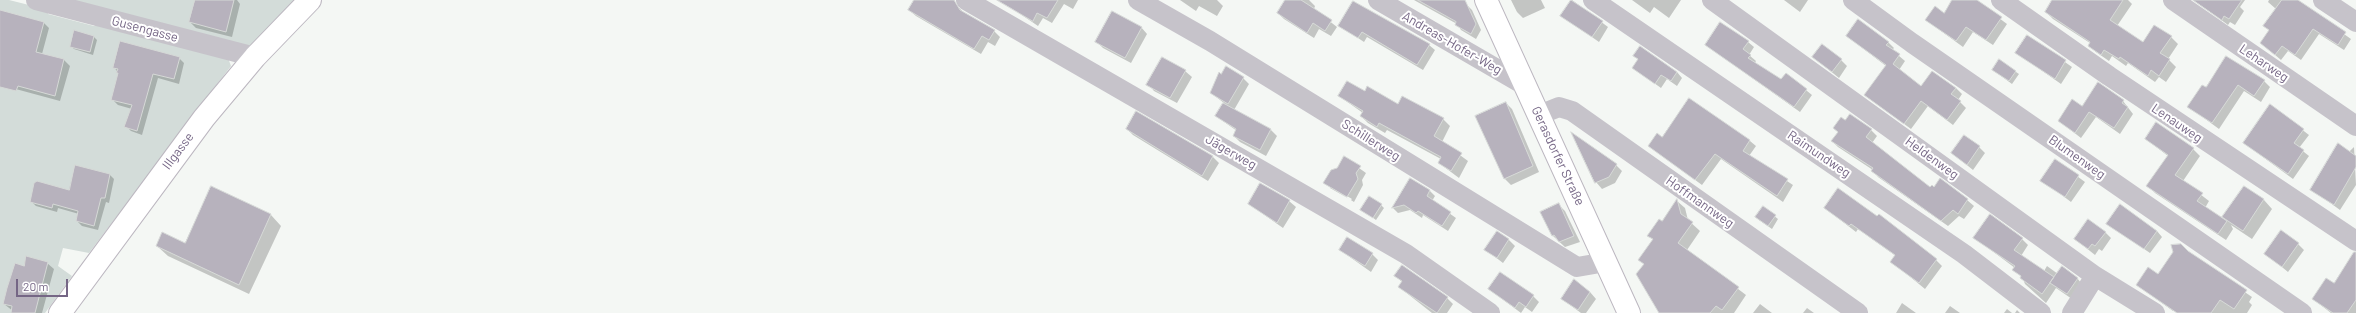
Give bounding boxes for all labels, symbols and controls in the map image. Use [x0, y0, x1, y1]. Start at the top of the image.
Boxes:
street label: Andreas-Hofer-Weg [1399, 8, 1505, 78]
street label: Gusengasse [110, 13, 180, 45]
street label: Leharweg [2236, 41, 2292, 85]
street label: Lenauweg [2149, 100, 2205, 146]
street label: Gerasdorfer Straße [1528, 104, 1588, 208]
street label: Schillerweg [1339, 116, 1403, 164]
street label: Raimundweg [1785, 127, 1853, 181]
street label: Illgasse [159, 129, 197, 173]
street label: Jägerweg [1203, 131, 1259, 173]
street label: Blumenweg [2046, 132, 2108, 182]
street label: Heldenweg [1902, 133, 1962, 183]
street label: Hoffmannweg [1663, 173, 1737, 231]
scale bar [18, 271, 70, 297]
text: 20 m [23, 279, 49, 293]

